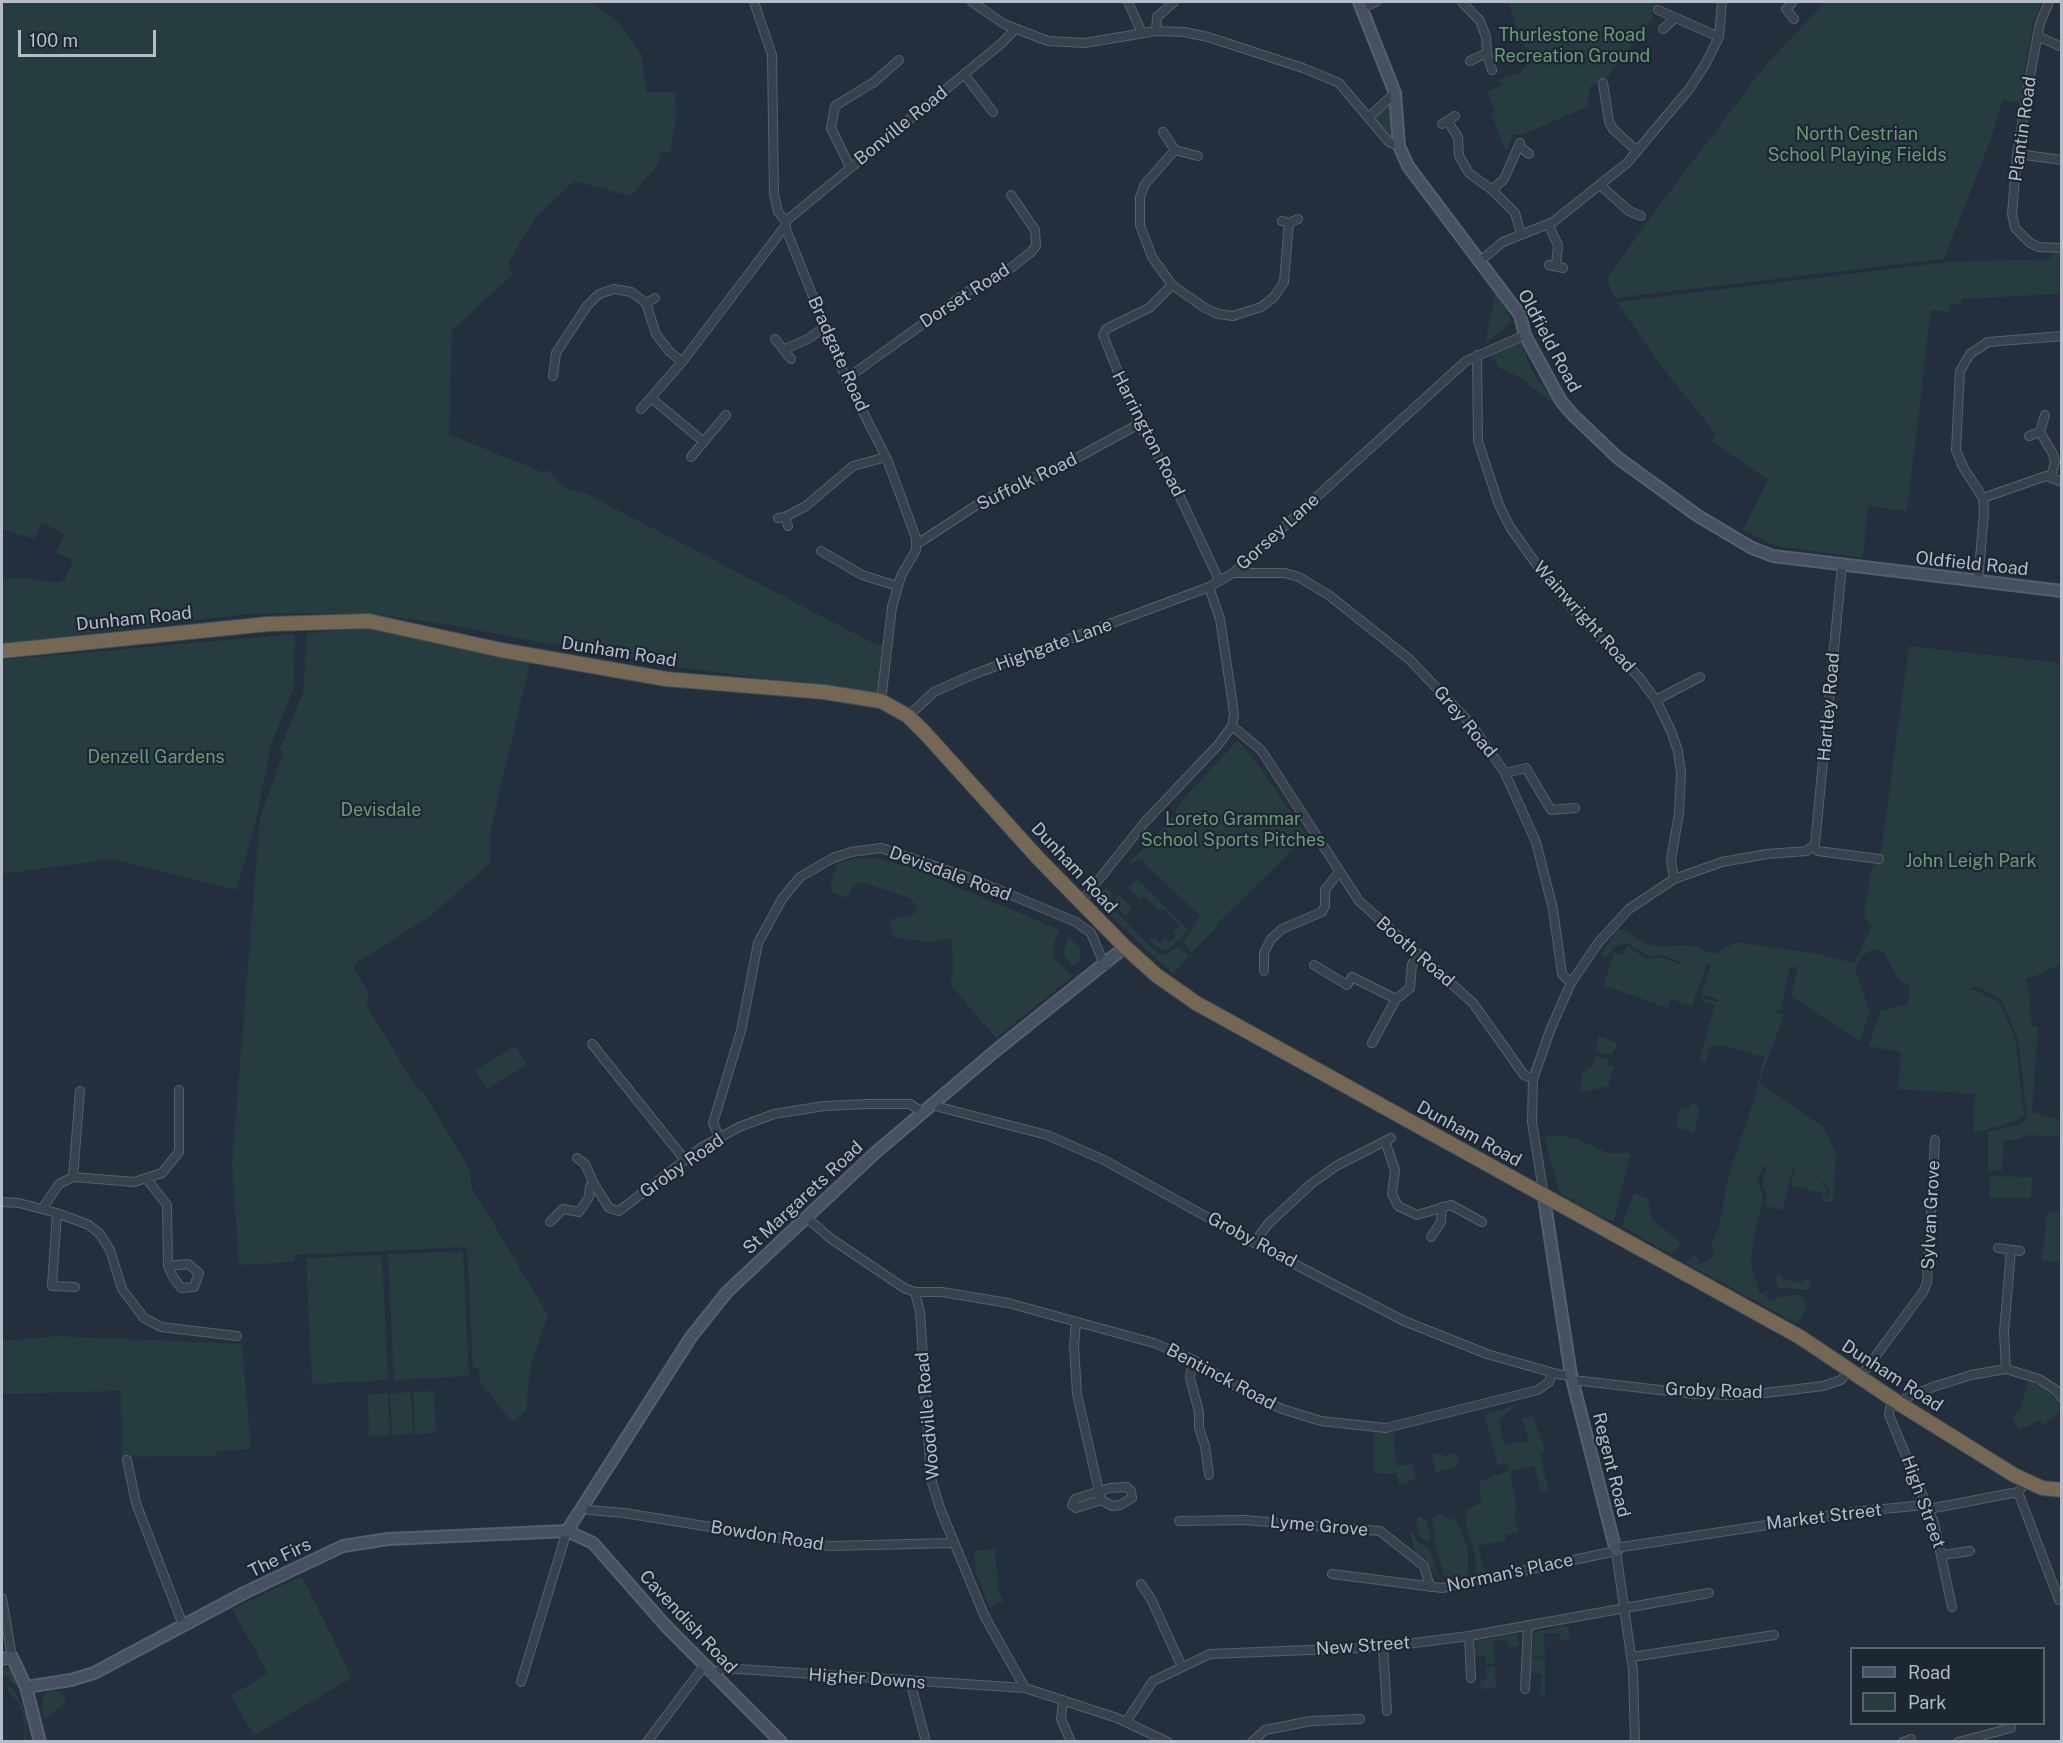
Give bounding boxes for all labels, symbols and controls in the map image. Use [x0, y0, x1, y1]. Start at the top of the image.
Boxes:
scale bar [21, 18, 159, 56]
park label: Thurlestone Road Recreation Ground [1494, 24, 1650, 66]
text: 100 m [29, 30, 78, 51]
street label: Plantin Road [2005, 75, 2041, 183]
street label: Bonville Road [850, 82, 952, 170]
park label: North Cestrian School Playing Fields [1767, 123, 1947, 166]
street label: Dorset Road [916, 259, 1014, 333]
street label: Oldfield Road [1513, 286, 1585, 396]
street label: Bradgate Road [803, 293, 873, 415]
street label: Harrington Road [1107, 367, 1189, 501]
street label: Suffolk Road [973, 448, 1081, 516]
street label: Gorsey Lane [1232, 489, 1324, 575]
street label: Oldfield Road [1915, 547, 2029, 581]
street label: Wainwright Road [1529, 557, 1639, 677]
street label: Dunham Road [75, 602, 193, 636]
street label: Highgate Lane [993, 614, 1115, 676]
street label: Dunham Road [560, 632, 678, 672]
street label: Hartley Road [1813, 652, 1845, 762]
street label: Grey Road [1429, 682, 1501, 762]
park label: Denzell Gardens [87, 746, 225, 768]
park label: Devisdale [340, 799, 422, 821]
park label: Loreto Grammar School Sports Pitches [1141, 808, 1325, 850]
street label: Dunham Road [1026, 818, 1122, 918]
street label: Devisdale Road [886, 842, 1014, 906]
park label: John Leigh Park [1905, 850, 2037, 872]
street label: Booth Road [1372, 912, 1458, 992]
street label: Dunham Road [1413, 1096, 1525, 1172]
street label: Groby Road [636, 1129, 728, 1203]
street label: St Margarets Road [738, 1137, 868, 1259]
street label: Sylvan Grove [1917, 1160, 1945, 1270]
street label: Groby Road [1204, 1208, 1300, 1272]
street label: Dunham Road [1837, 1335, 1947, 1417]
street label: Bentinck Road [1162, 1339, 1280, 1415]
street label: Woodville Road [912, 1351, 944, 1481]
street label: Groby Road [1665, 1379, 1763, 1403]
street label: Regent Road [1588, 1410, 1634, 1520]
street label: High Street [1896, 1453, 1950, 1551]
street label: Market Street [1765, 1499, 1883, 1535]
street label: Lyme Grove [1269, 1511, 1369, 1541]
street label: Bowdon Road [709, 1516, 825, 1556]
street label: The Firs [245, 1534, 315, 1582]
street label: Norman's Place [1445, 1549, 1575, 1597]
street label: Cavendish Road [635, 1566, 741, 1678]
street label: New Street [1315, 1632, 1411, 1660]
legend [1850, 1647, 2045, 1725]
text: Road [1908, 1662, 1951, 1683]
street label: Higher Downs [808, 1664, 926, 1694]
text: Park [1908, 1692, 1946, 1713]

